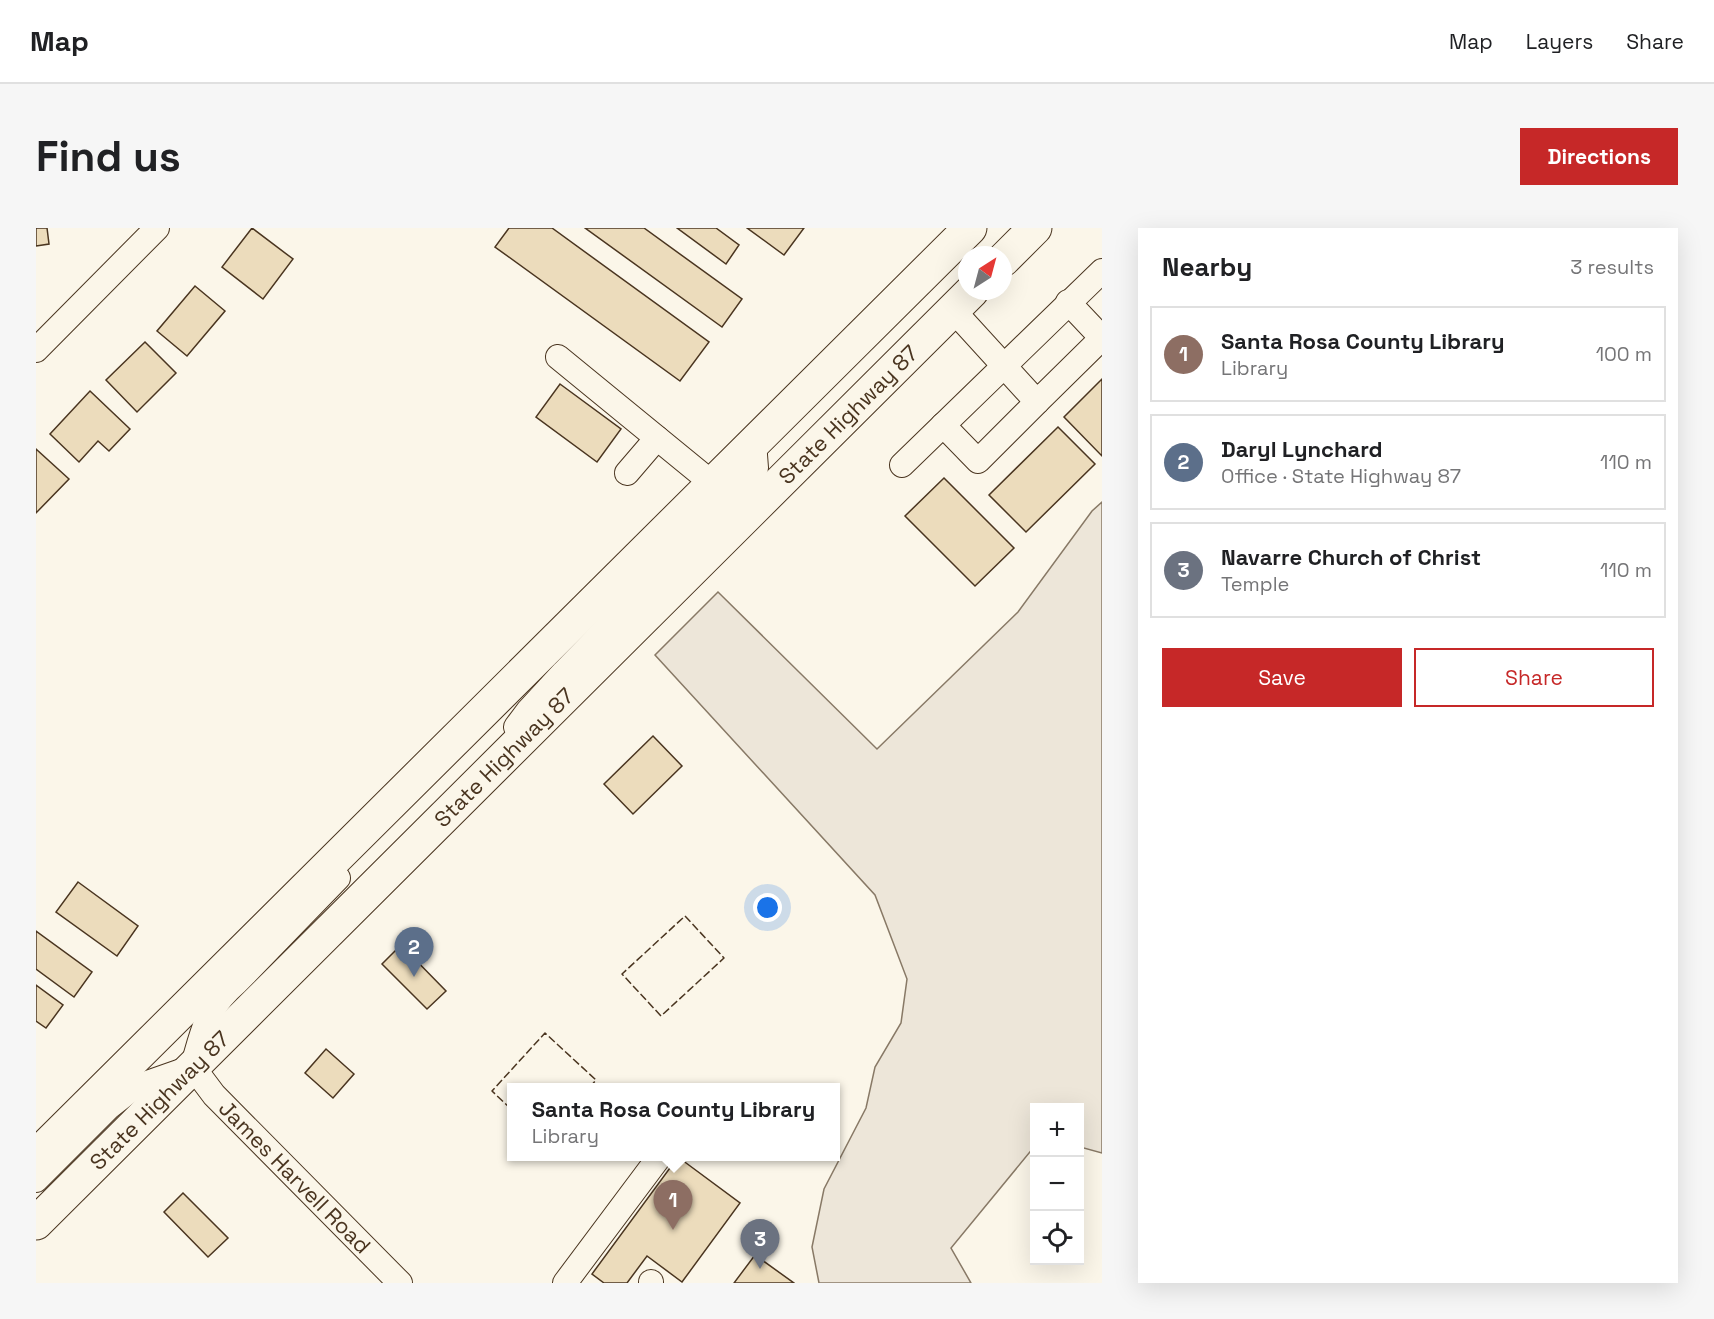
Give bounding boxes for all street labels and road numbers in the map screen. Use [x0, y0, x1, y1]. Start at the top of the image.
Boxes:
street label: State Highway 87 [772, 339, 924, 490]
street label: State Highway 87 [428, 682, 580, 833]
street label: State Highway 87 [83, 1025, 235, 1176]
street label: James Harvell Road [213, 1094, 377, 1259]

